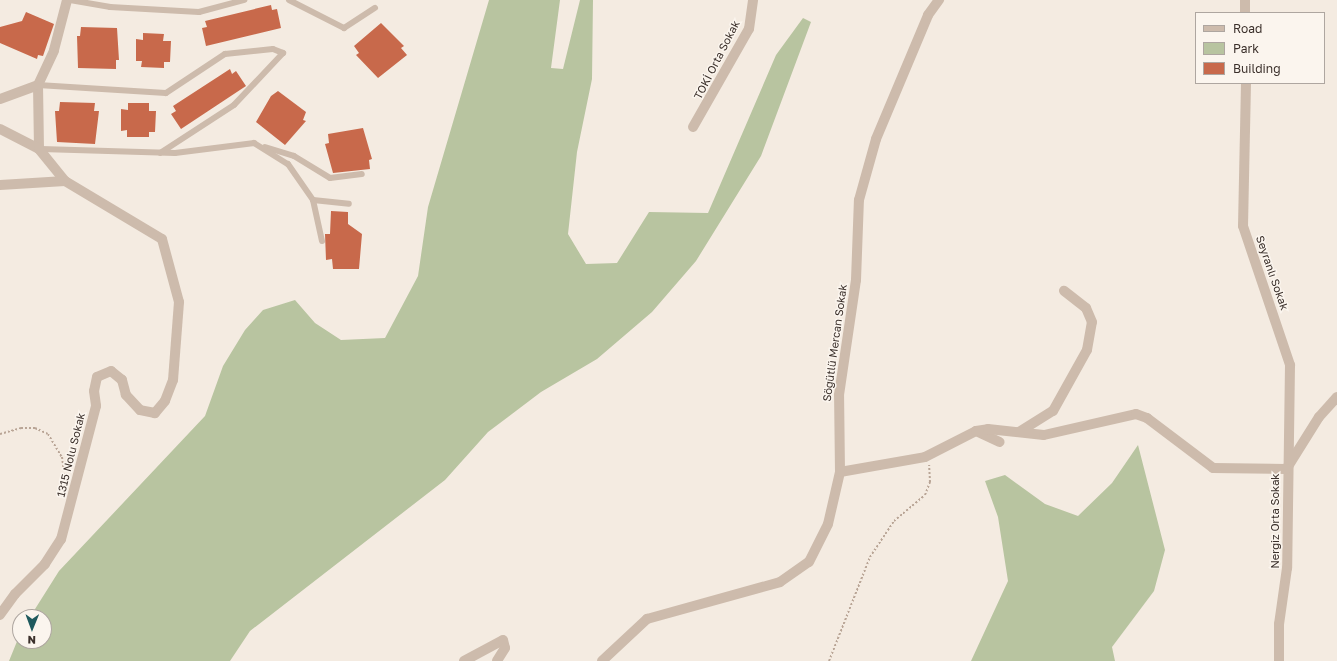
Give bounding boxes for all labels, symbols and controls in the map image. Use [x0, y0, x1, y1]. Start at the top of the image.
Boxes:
legend [1195, 12, 1325, 84]
street label: TOKİ Orta Sokak [691, 18, 743, 102]
text: Road [1233, 21, 1262, 36]
text: Park [1233, 41, 1259, 56]
text: Building [1233, 61, 1281, 76]
street label: Seyranlı Sokak [1253, 234, 1291, 312]
street label: Söğütlü Mercan Sokak [820, 284, 850, 402]
street label: 1315 Nolu Sokak [54, 412, 88, 498]
street label: Nergiz Orta Sokak [1268, 473, 1282, 569]
north arrow [12, 609, 52, 649]
text: N [27, 634, 36, 647]

